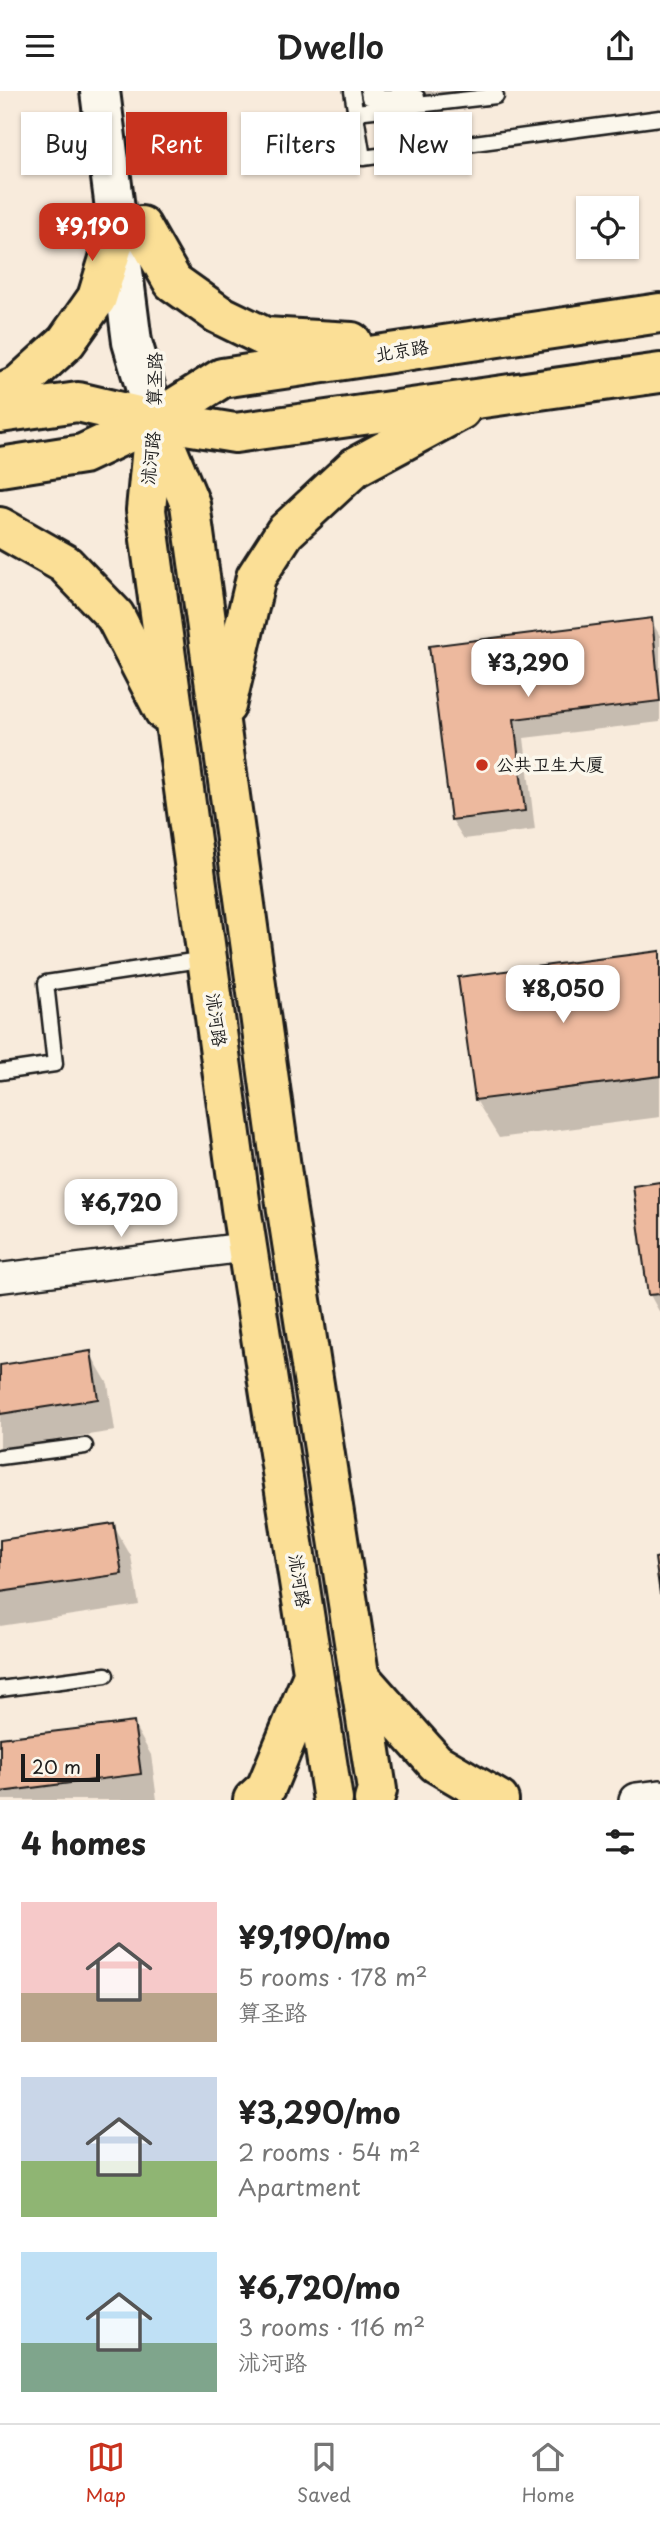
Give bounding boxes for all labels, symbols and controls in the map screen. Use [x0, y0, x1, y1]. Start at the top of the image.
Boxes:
text: Dwello [276, 22, 384, 70]
icon: menu [21, 27, 59, 65]
icon: share [601, 27, 639, 65]
chip: Buy [21, 112, 112, 175]
chip: Rent [126, 112, 227, 175]
chip: Filters [241, 112, 360, 175]
chip: New [374, 112, 472, 175]
map controls [576, 196, 639, 259]
button: locate [576, 196, 639, 259]
pin: ¥9,190 [35, 204, 149, 263]
text: ¥9,190 [55, 208, 129, 243]
street label: 北京路 [373, 332, 431, 367]
street label: 算圣路 [140, 352, 167, 406]
street label: 沭河路 [133, 430, 166, 486]
pin: ¥3,290 [471, 639, 585, 699]
text: ¥3,290 [487, 644, 569, 679]
place label: 公共卫生大厦 [496, 750, 604, 777]
marker: 公共卫生大厦 [474, 757, 490, 773]
pin: ¥8,050 [506, 965, 620, 1025]
text: ¥8,050 [522, 970, 604, 1005]
street label: 沭河路 [200, 991, 235, 1048]
pin: ¥6,720 [64, 1179, 178, 1239]
text: ¥6,720 [80, 1184, 162, 1219]
street label: 沭河路 [283, 1552, 318, 1610]
scale bar [21, 1751, 100, 1783]
text: 20 m [32, 1752, 81, 1780]
text: 4 homes [21, 1820, 146, 1865]
icon: filters [601, 1823, 639, 1861]
text: ¥9,190/mo [238, 1914, 390, 1959]
icon: home [77, 1930, 161, 2014]
text: 5 rooms · 178 m² [238, 1959, 428, 1994]
text: 算圣路 [238, 1994, 307, 2029]
text: ¥3,290/mo [238, 2089, 401, 2134]
icon: home [77, 2105, 161, 2189]
text: 2 rooms · 54 m² [238, 2134, 421, 2169]
text: Apartment [238, 2169, 361, 2204]
text: ¥6,720/mo [238, 2264, 400, 2309]
icon: home [77, 2280, 161, 2364]
text: 3 rooms · 116 m² [238, 2309, 425, 2344]
text: 沭河路 [238, 2344, 307, 2379]
tab: Map [85, 2438, 126, 2508]
tab: Saved [297, 2438, 351, 2508]
tab: Home [522, 2438, 575, 2508]

